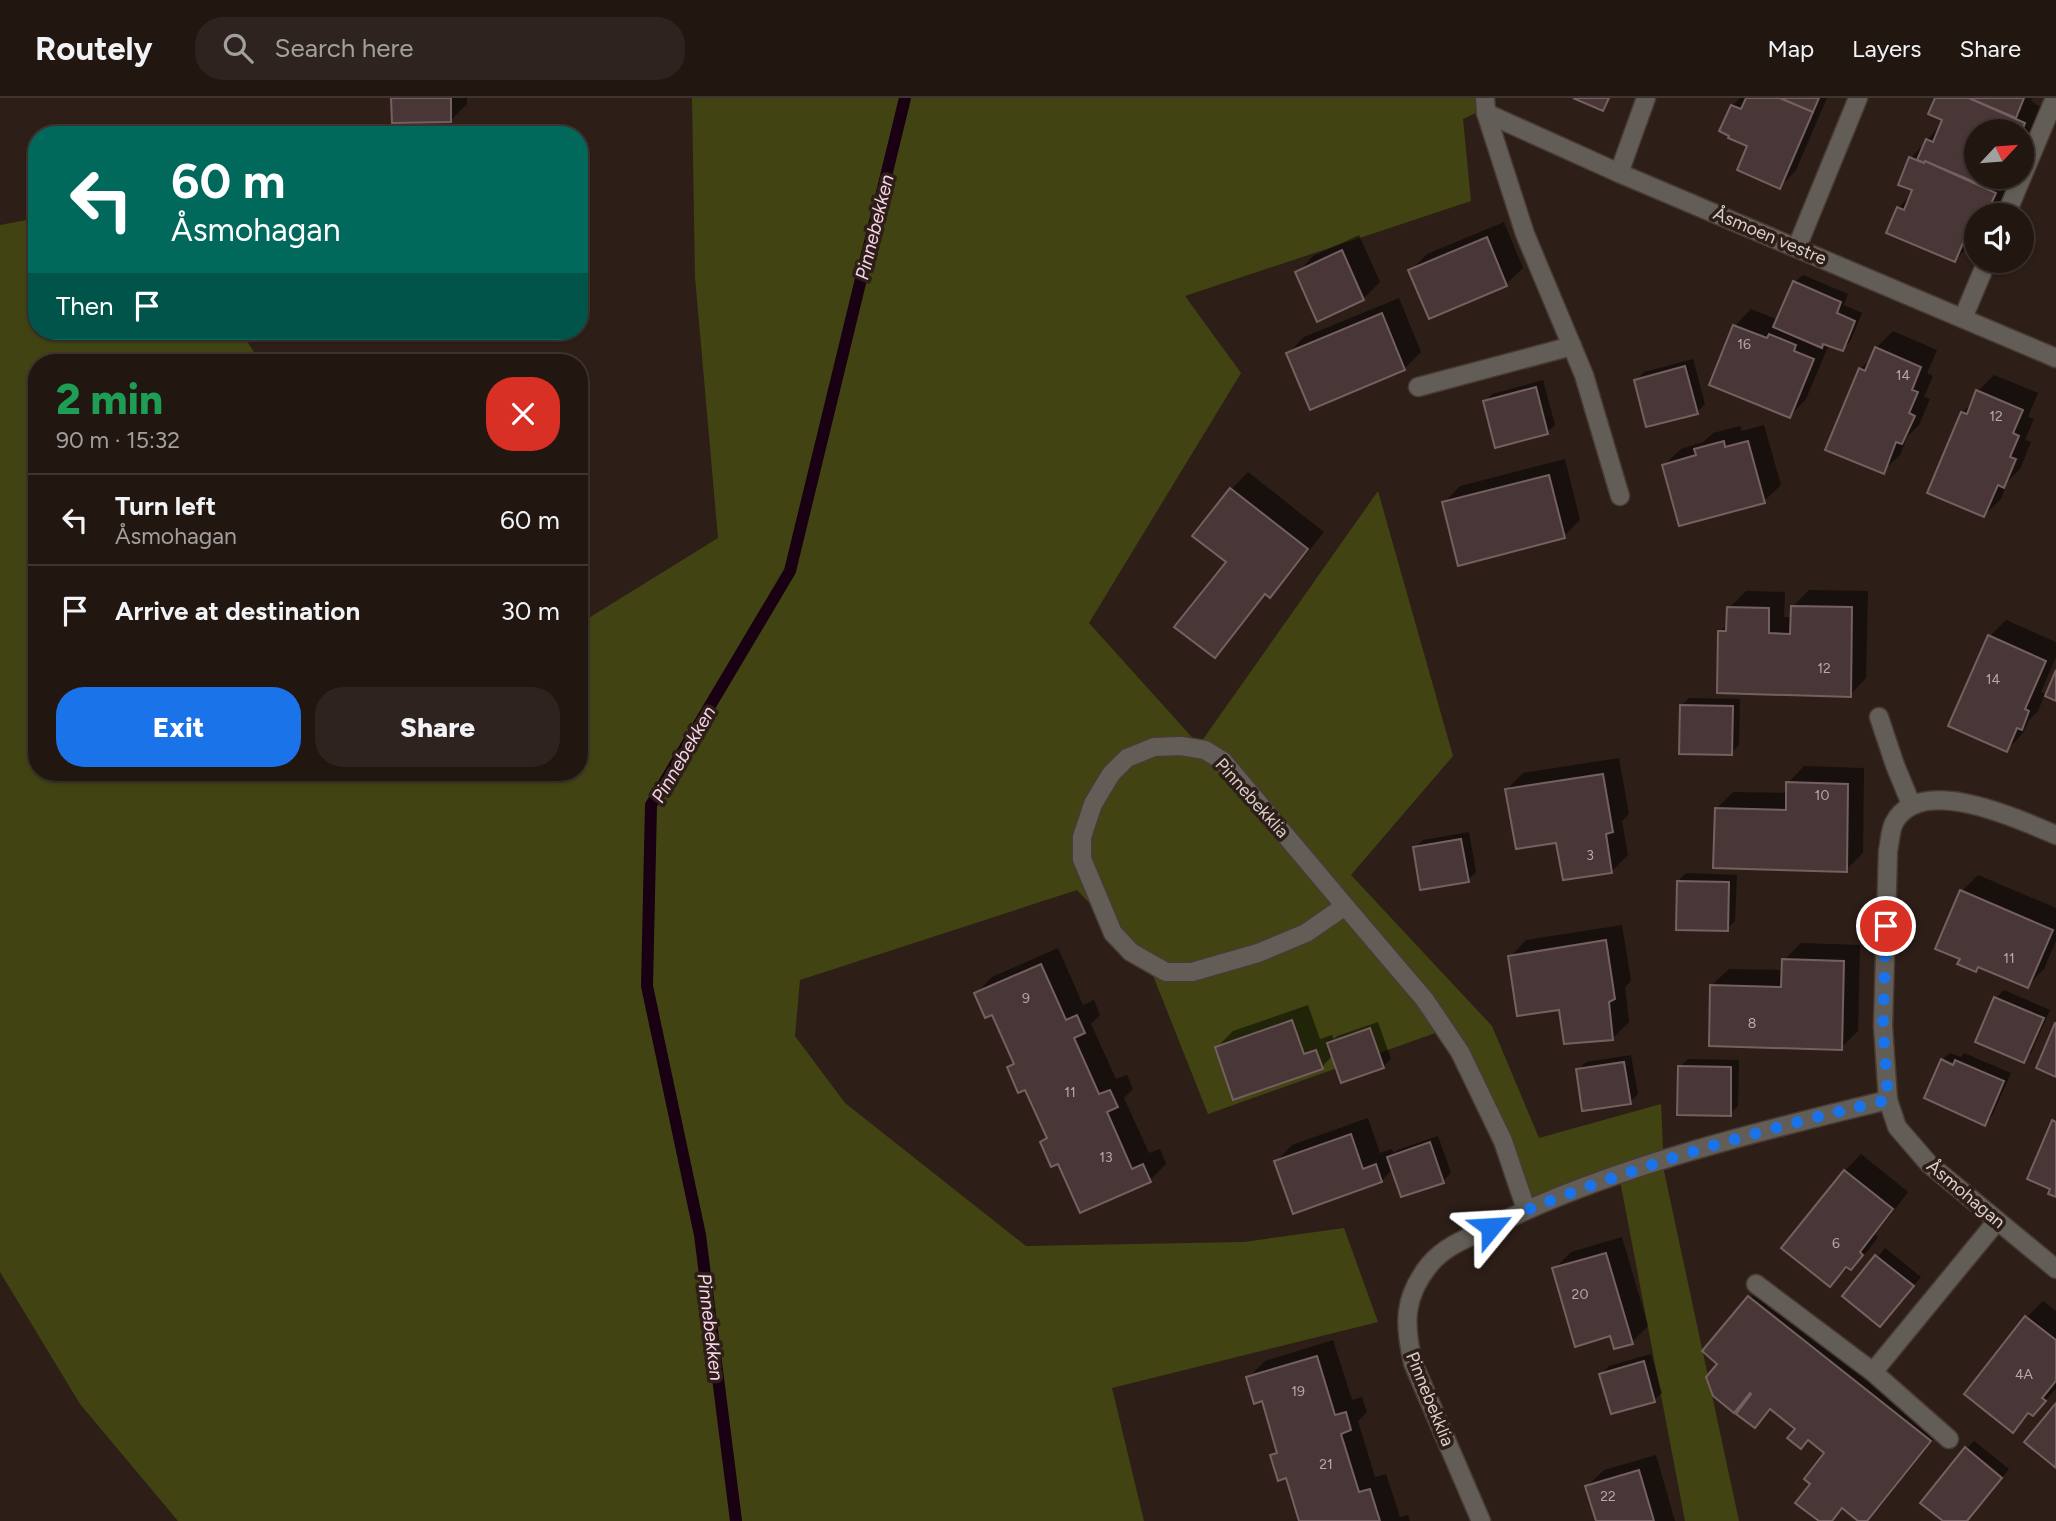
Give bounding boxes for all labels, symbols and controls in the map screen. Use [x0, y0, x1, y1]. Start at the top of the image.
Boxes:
search box [195, 17, 685, 80]
text: Routely [35, 29, 153, 68]
icon: search [219, 29, 257, 67]
text: Search here [275, 32, 414, 64]
text: Map [1767, 34, 1814, 63]
text: Layers [1852, 34, 1921, 63]
text: Share [1959, 34, 2021, 63]
north arrow [1964, 119, 2034, 189]
map controls [1964, 119, 2034, 273]
text: 60 m [171, 151, 286, 210]
icon: left [56, 154, 147, 245]
water label: Pinnebekken [850, 172, 899, 282]
street label: Åsmoen vestre [1710, 202, 1830, 270]
button: sound [1964, 203, 2034, 273]
text: Åsmohagan [171, 211, 341, 249]
icon: arrive [128, 287, 166, 325]
text: Then [56, 290, 114, 322]
house number: 16 [1737, 336, 1751, 353]
house number: 14 [1896, 367, 1911, 384]
text: 2 min [56, 374, 163, 425]
button: close [486, 377, 560, 451]
house number: 12 [1989, 408, 2003, 425]
text: 90 m · 15:32 [56, 426, 180, 454]
text: Turn left [115, 490, 216, 522]
icon: left [56, 501, 94, 539]
text: 60 m [500, 504, 560, 536]
text: Åsmohagan [115, 522, 237, 550]
icon: arrive [56, 592, 94, 630]
text: Arrive at destination [115, 595, 360, 627]
text: 30 m [501, 595, 560, 627]
house number: 12 [1817, 660, 1831, 677]
house number: 14 [1986, 671, 2001, 688]
button: Exit [56, 687, 301, 767]
button: Share [315, 687, 560, 767]
water label: Pinnebekken [647, 701, 721, 807]
street label: Pinnebekklia [1210, 754, 1294, 842]
house number: 10 [1815, 787, 1829, 804]
house number: 3 [1586, 847, 1594, 864]
pin [1856, 896, 1916, 956]
icon: arrive [1867, 907, 1905, 945]
house number: 11 [2003, 950, 2015, 967]
house number: 9 [1022, 990, 1030, 1007]
house number: 8 [1748, 1015, 1756, 1032]
house number: 11 [1064, 1084, 1076, 1101]
house number: 13 [1099, 1149, 1113, 1166]
street label: Åsmohagan [1922, 1155, 2010, 1233]
position arrow [1454, 1190, 1528, 1264]
house number: 6 [1832, 1235, 1840, 1252]
water label: Pinnebekken [693, 1272, 729, 1382]
house number: 20 [1572, 1286, 1588, 1303]
street label: Pinnebekklia [1401, 1349, 1459, 1449]
house number: 4A [2015, 1366, 2034, 1383]
house number: 19 [1291, 1383, 1305, 1400]
house number: 21 [1319, 1456, 1333, 1473]
house number: 22 [1600, 1488, 1616, 1505]

